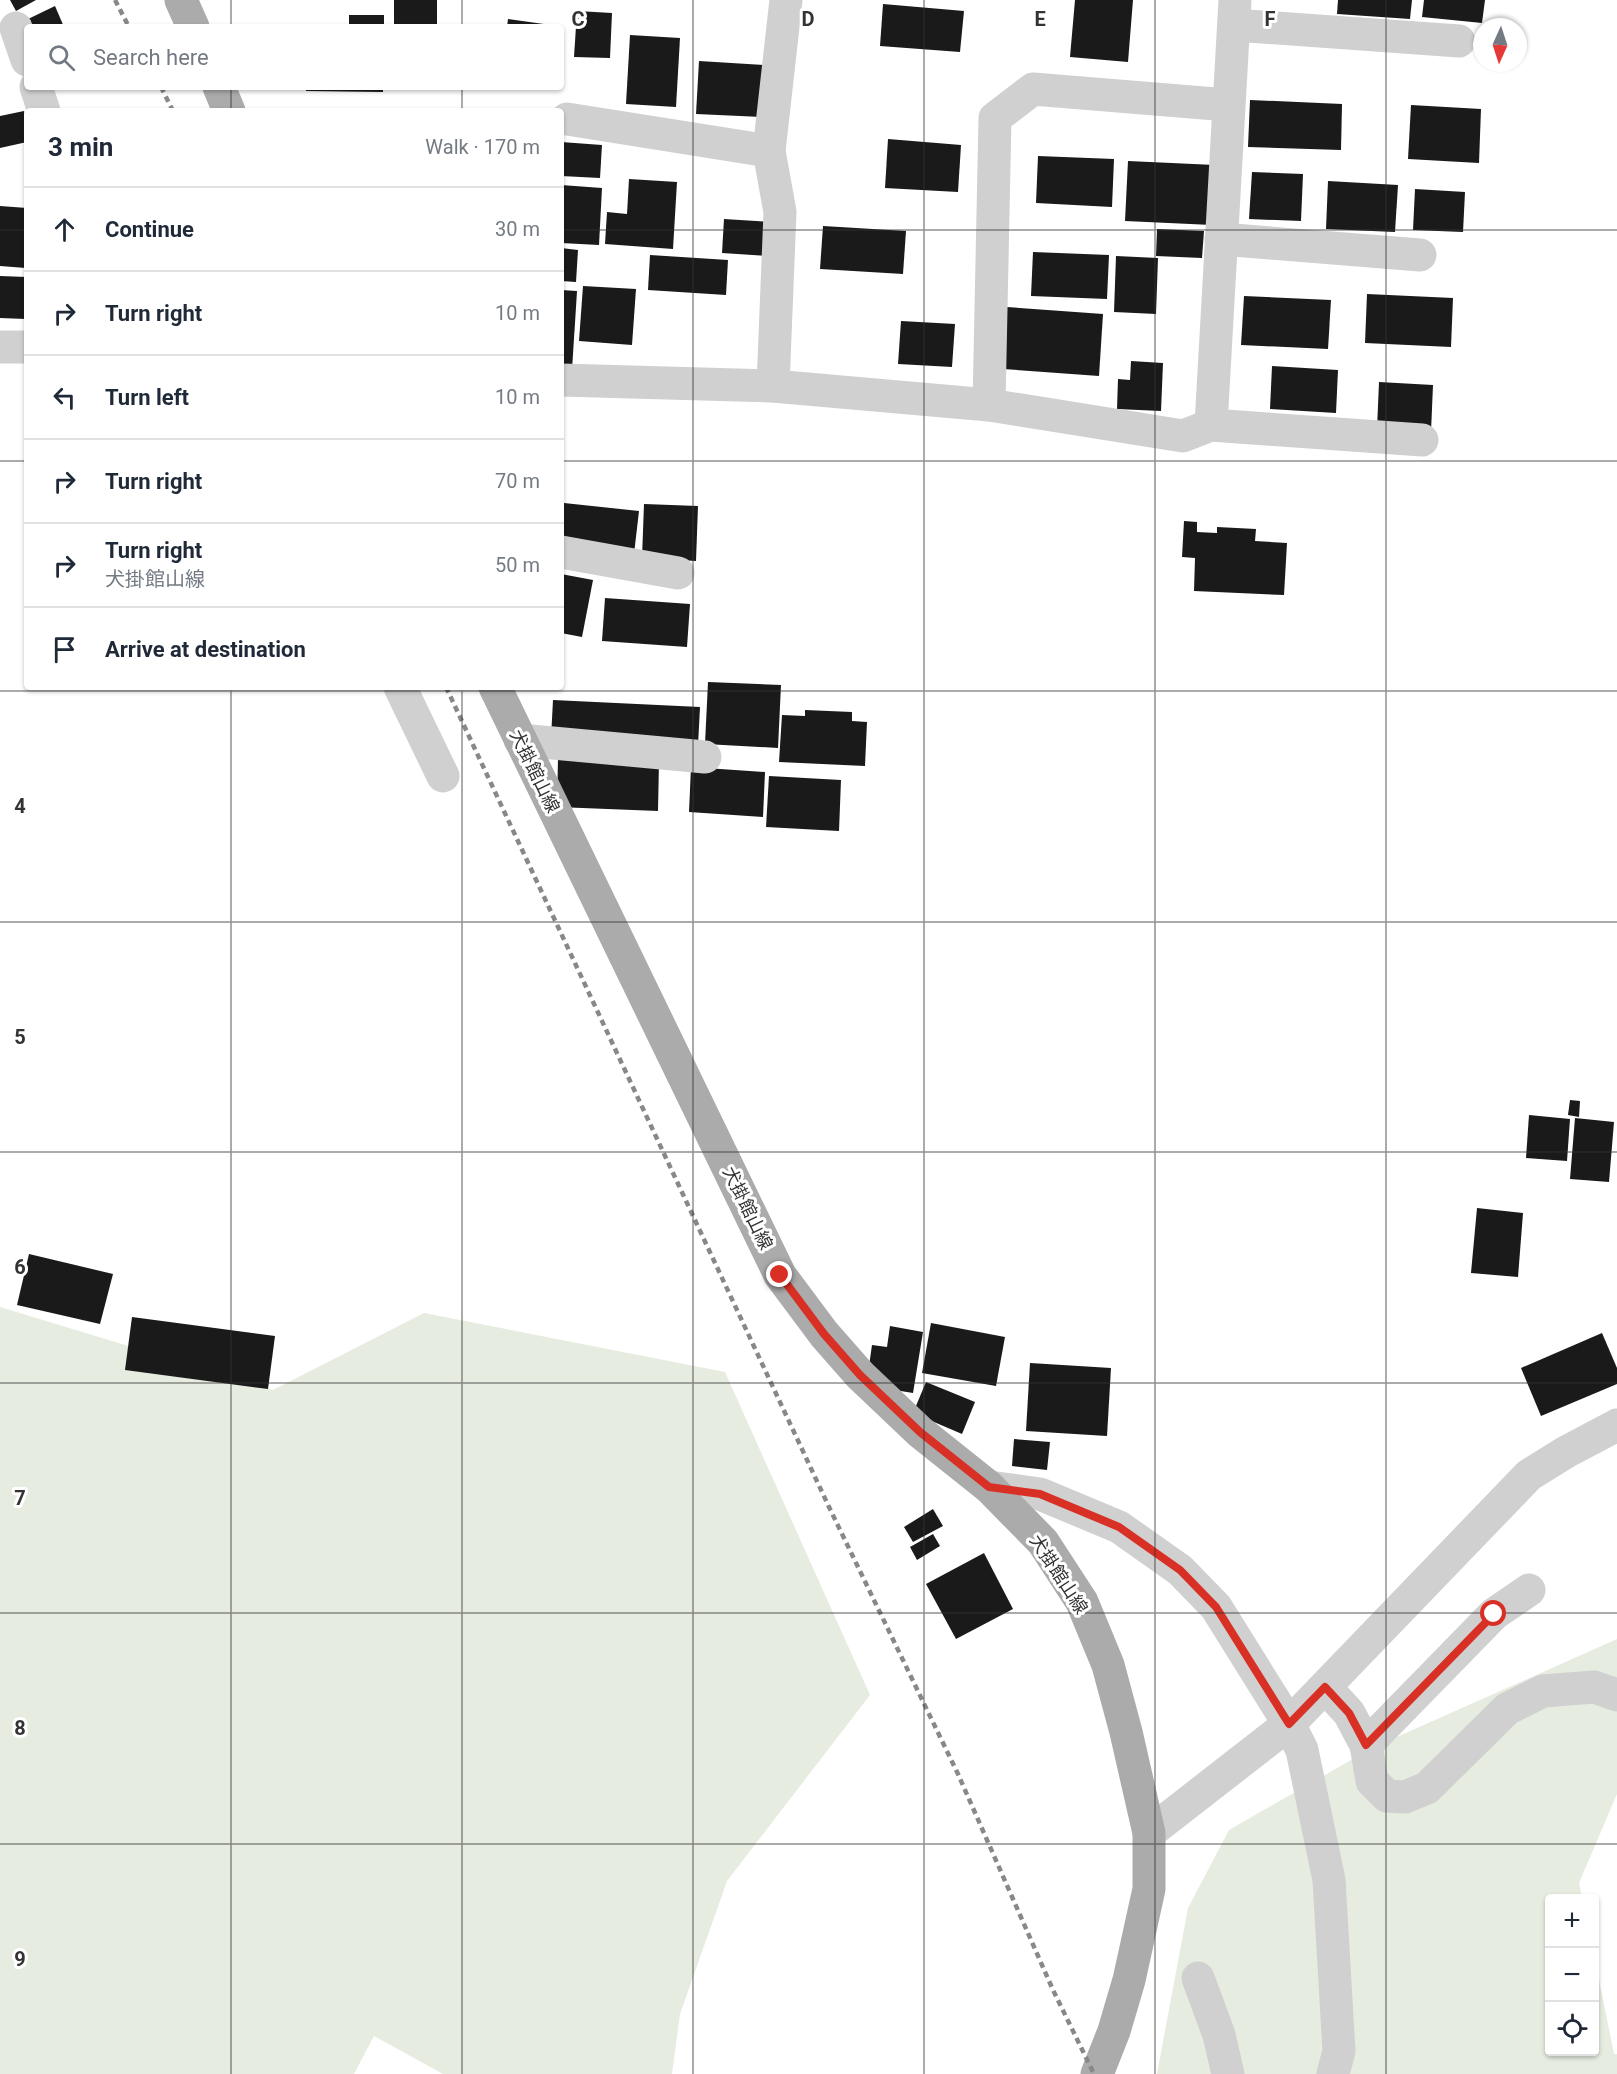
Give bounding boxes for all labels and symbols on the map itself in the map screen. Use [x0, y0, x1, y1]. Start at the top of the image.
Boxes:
text: C [571, 7, 585, 31]
text: D [802, 7, 815, 31]
text: E [1034, 7, 1046, 31]
text: F [1265, 7, 1276, 31]
north arrow [1473, 18, 1527, 72]
street label: 犬掛館山線 [506, 726, 564, 816]
text: 4 [14, 794, 26, 818]
text: 5 [14, 1025, 26, 1049]
street label: 犬掛館山線 [719, 1163, 777, 1253]
text: 6 [14, 1255, 26, 1279]
route end [766, 1261, 792, 1287]
text: 7 [14, 1486, 26, 1510]
street label: 犬掛館山線 [1026, 1531, 1092, 1617]
route start [1480, 1600, 1506, 1626]
text: 8 [14, 1716, 26, 1740]
text: 9 [14, 1947, 26, 1971]

